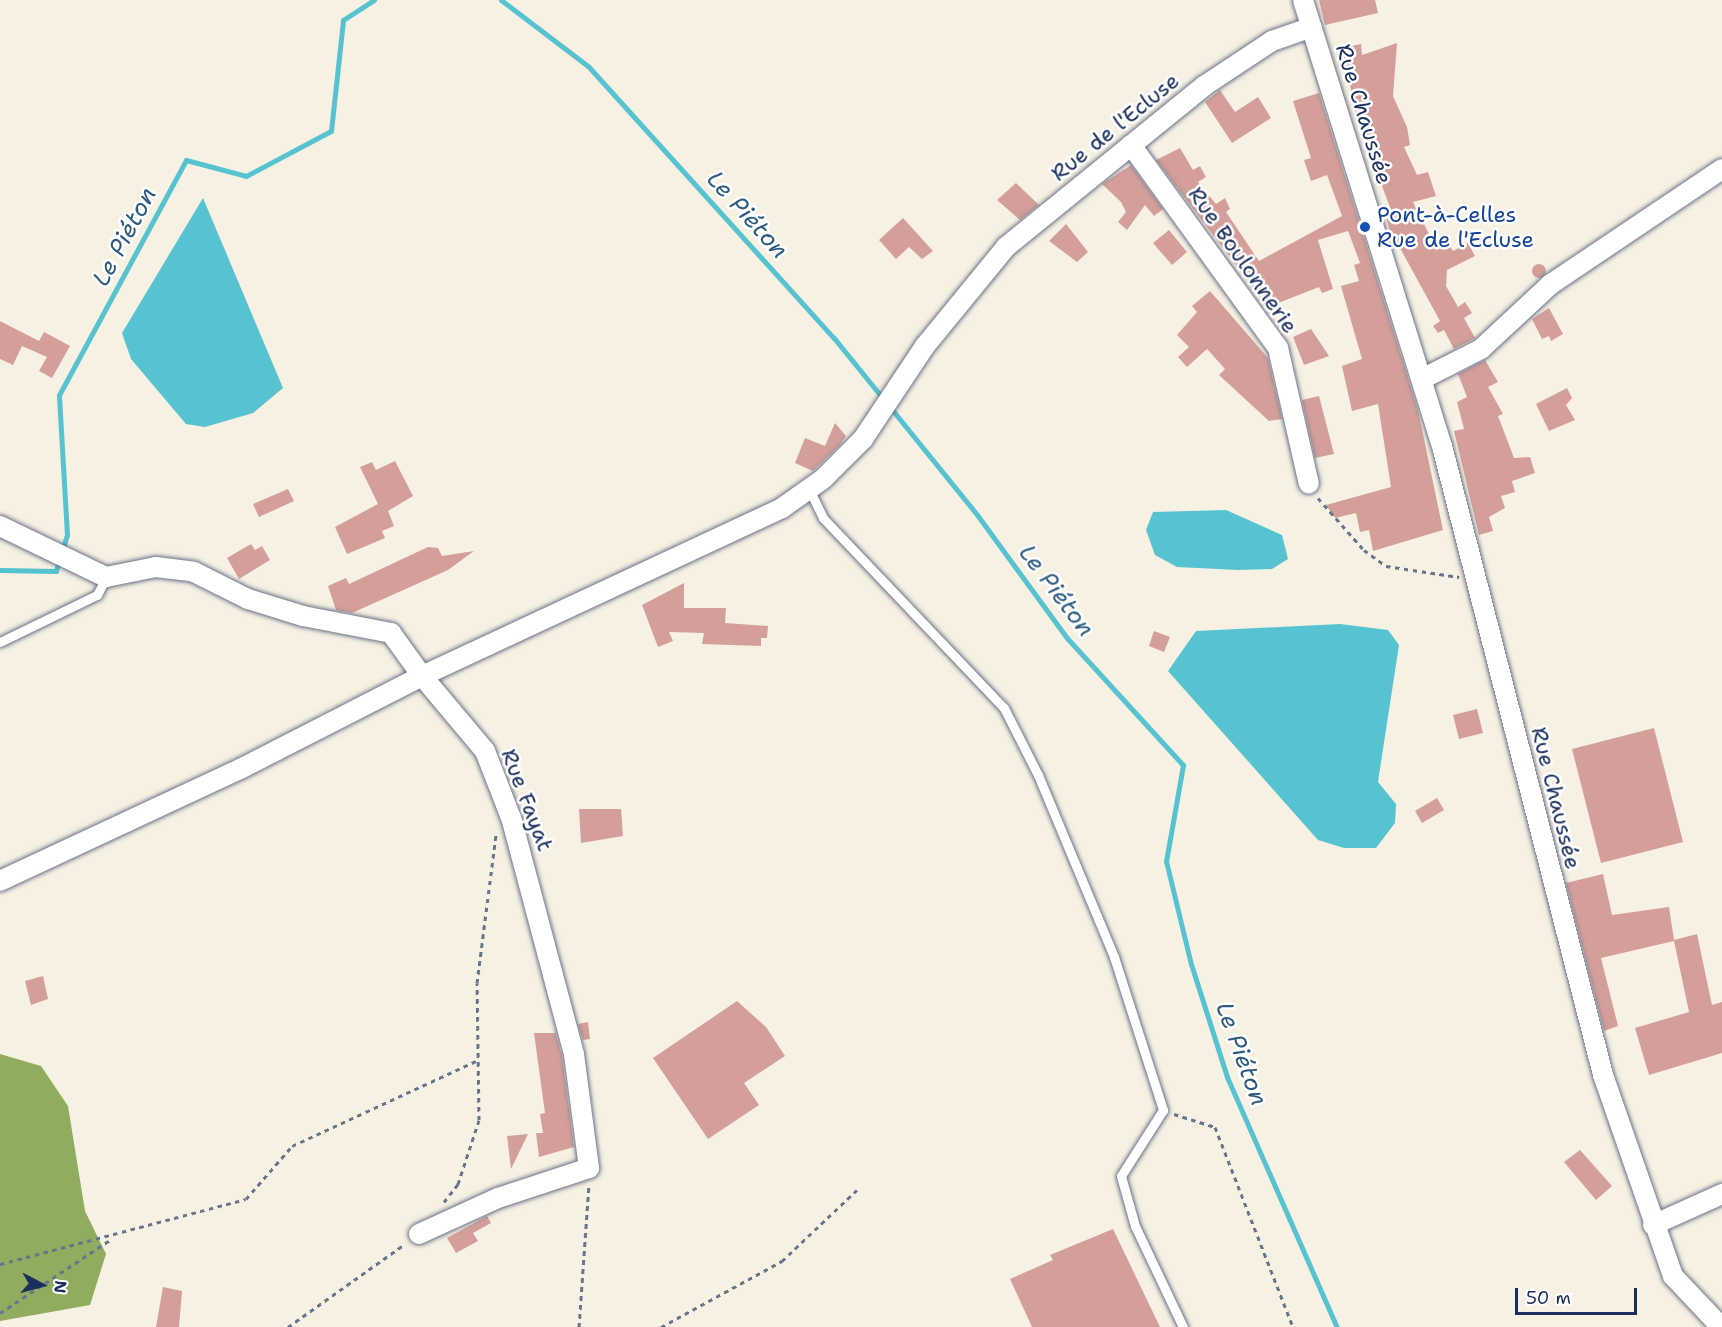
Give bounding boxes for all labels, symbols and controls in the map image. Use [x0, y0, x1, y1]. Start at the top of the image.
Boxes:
street label: Rue Chaussée [1330, 41, 1398, 187]
street label: Rue de l'Ecluse [1046, 67, 1184, 187]
water label: Le Piéton [700, 165, 794, 265]
street label: Rue Boulonnerie [1183, 182, 1303, 338]
water label: Le Piéton [87, 183, 163, 291]
place label: Pont-à-Celles Rue de l'Ecluse [1377, 201, 1534, 252]
marker: Pont-à-Celles Rue de l'Ecluse [1358, 220, 1372, 234]
water label: Le Piéton [1012, 539, 1100, 643]
street label: Rue Chaussée [1526, 724, 1586, 872]
street label: Rue Fayat [495, 745, 559, 855]
water label: Le Piéton [1209, 998, 1273, 1110]
north arrow [12, 1255, 72, 1315]
scale bar [1518, 1276, 1640, 1314]
text: N [49, 1280, 72, 1294]
text: 50 m [1526, 1286, 1571, 1310]

